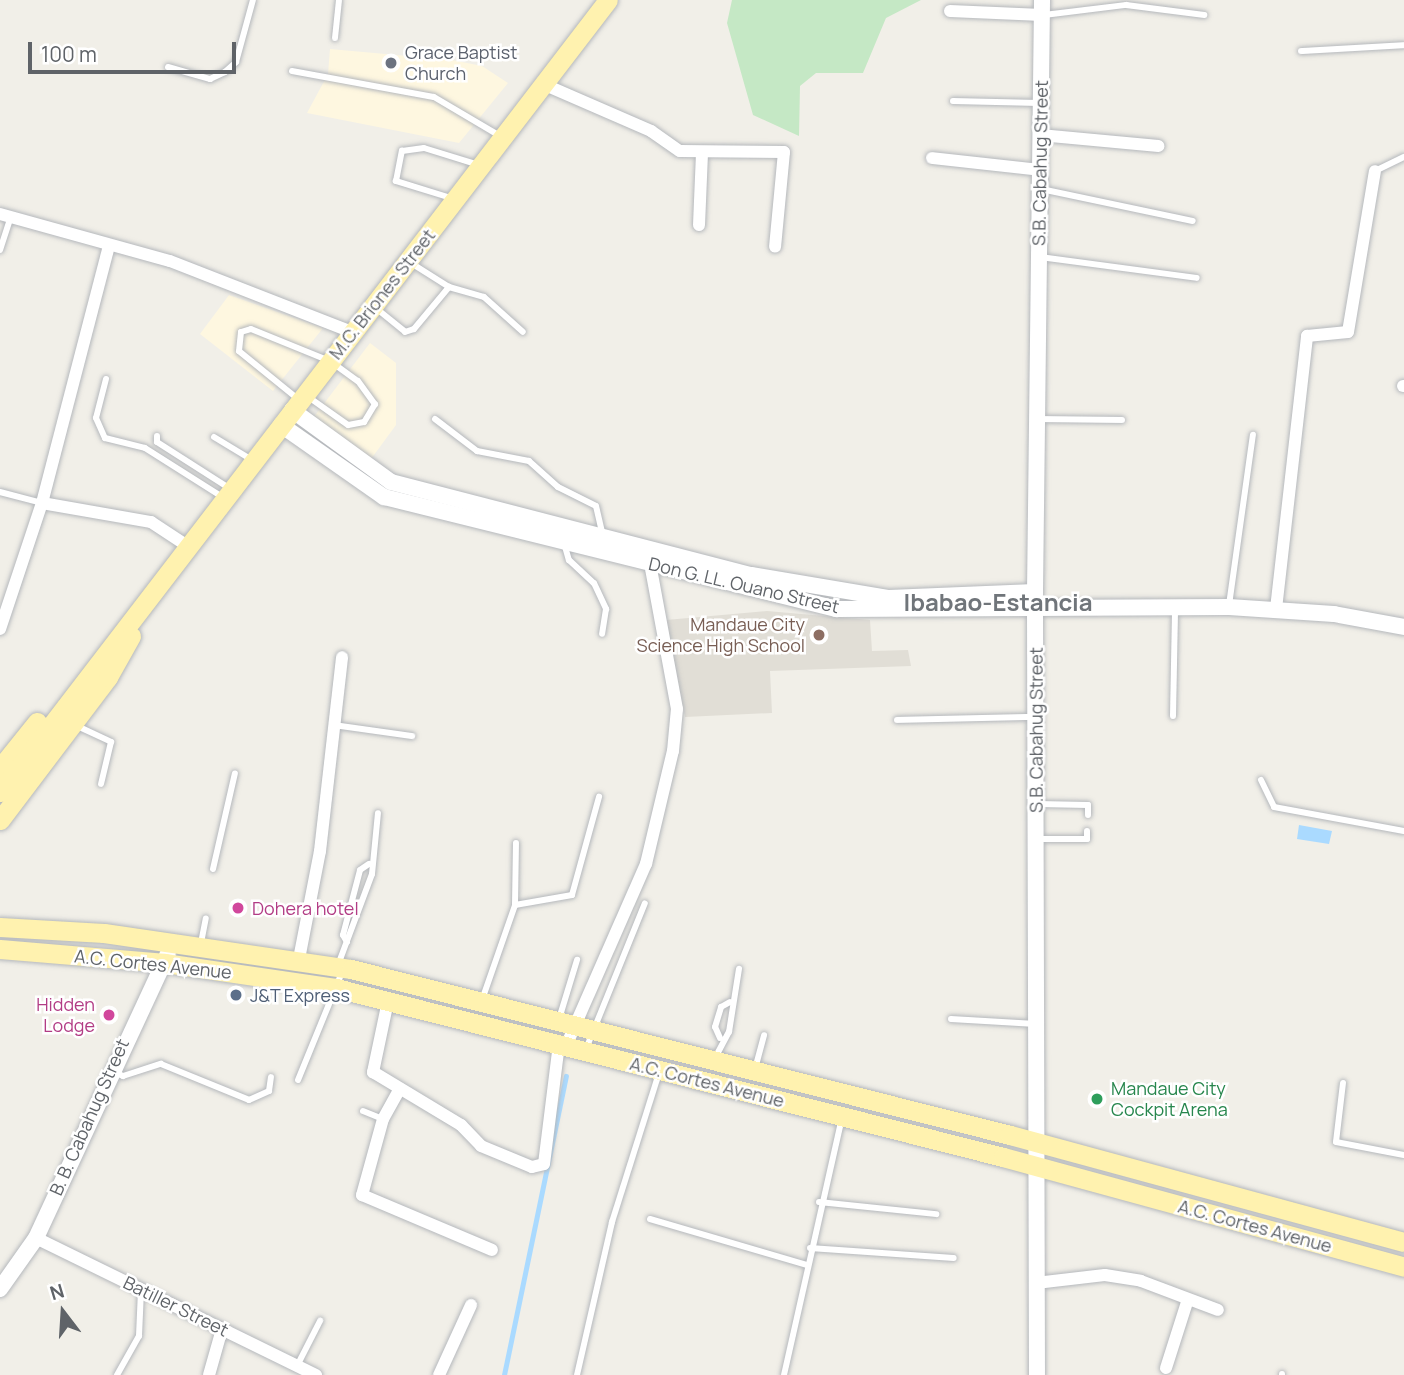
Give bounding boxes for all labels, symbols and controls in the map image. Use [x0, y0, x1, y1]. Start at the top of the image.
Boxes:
scale bar [32, 28, 240, 72]
text: 100 m [41, 40, 97, 68]
place label: Grace Baptist Church [405, 42, 517, 84]
marker: Grace Baptist Church [383, 55, 399, 71]
street label: S.B. Cabahug Street [1028, 80, 1052, 246]
street label: M.C. Briones Street [324, 225, 440, 363]
street label: Don G. LL. Ouano Street [647, 553, 841, 617]
district label: Ibabao-Estancia [904, 588, 1092, 616]
place label: Mandaue City Science High School [637, 614, 805, 656]
marker: Mandaue City Science High School [811, 627, 827, 643]
street label: S.B. Cabahug Street [1025, 647, 1047, 813]
place label: Dohera hotel [252, 897, 359, 919]
marker: Dohera hotel [230, 900, 246, 916]
street label: A.C. Cortes Avenue [73, 945, 233, 983]
place label: J&T Express [250, 984, 351, 1006]
marker: J&T Express [228, 987, 244, 1003]
place label: Hidden Lodge [36, 994, 95, 1036]
marker: Hidden Lodge [101, 1007, 117, 1023]
street label: B. B. Cabahug Street [45, 1035, 133, 1199]
street label: A.C. Cortes Avenue [628, 1052, 786, 1112]
place label: Mandaue City Cockpit Arena [1111, 1078, 1228, 1120]
marker: Mandaue City Cockpit Arena [1089, 1091, 1105, 1107]
street label: A.C. Cortes Avenue [1176, 1195, 1334, 1257]
street label: Batiller Street [120, 1271, 232, 1341]
north arrow [28, 1277, 98, 1347]
text: N [47, 1277, 67, 1306]

